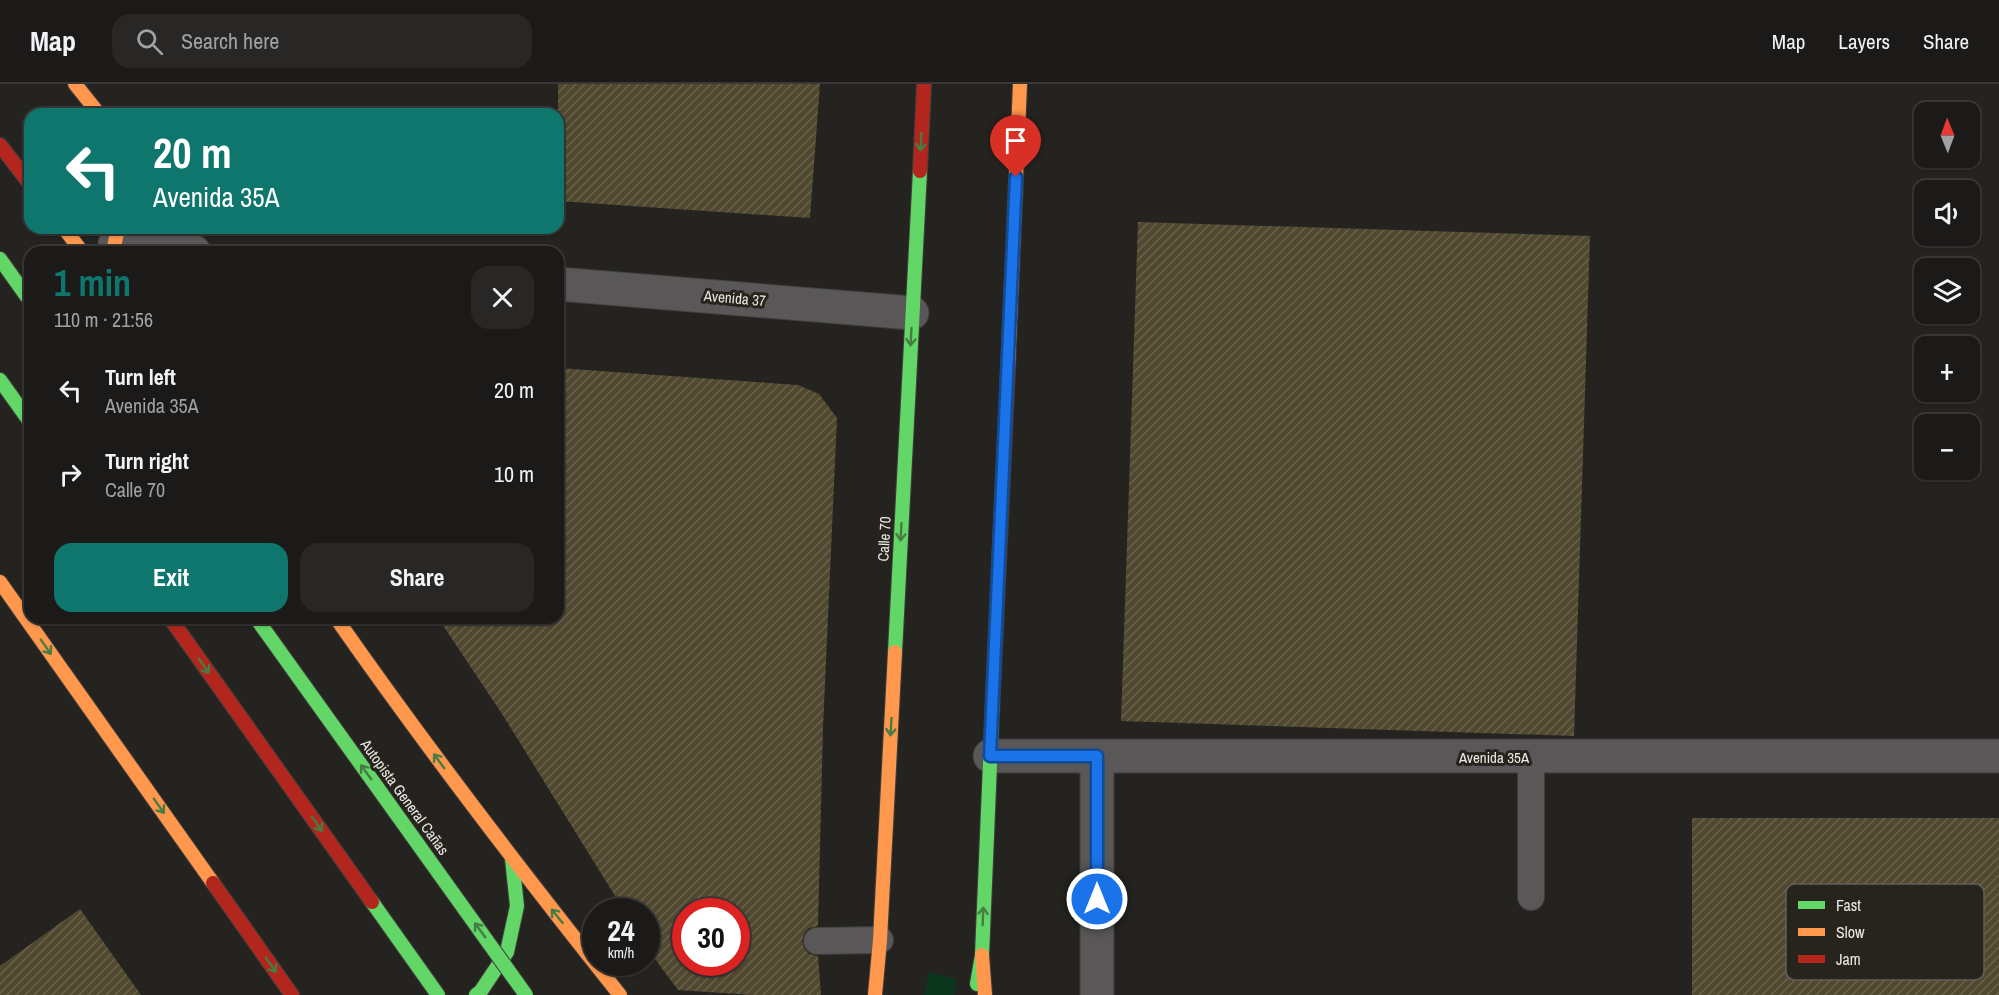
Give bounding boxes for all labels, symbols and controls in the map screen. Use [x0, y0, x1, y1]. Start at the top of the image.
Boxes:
search box [112, 14, 532, 68]
text: Map [30, 22, 76, 60]
icon: search [133, 25, 166, 58]
text: Search here [181, 26, 279, 56]
text: Map [1772, 27, 1805, 56]
text: Layers [1838, 27, 1890, 56]
text: Share [1923, 27, 1969, 56]
north arrow [1914, 102, 1980, 168]
map controls [1914, 102, 1980, 480]
pin [990, 115, 1041, 177]
icon: arrive [999, 124, 1032, 157]
text: 20 m [153, 125, 232, 181]
icon: left [54, 132, 132, 210]
one-way arrow [916, 132, 927, 152]
text: Avenida 35A [153, 179, 279, 215]
button: sound [1914, 180, 1980, 246]
button: layers [1914, 258, 1980, 324]
text: 1 min [54, 259, 131, 307]
button: close [471, 266, 534, 329]
street label: Avenida 37 [702, 285, 767, 311]
text: 110 m · 21:56 [54, 306, 153, 333]
one-way arrow [906, 327, 917, 347]
button: + [1914, 336, 1980, 402]
text: Turn left [105, 362, 176, 392]
icon: left [54, 374, 87, 407]
text: 20 m [494, 375, 534, 405]
text: Avenida 35A [105, 392, 199, 419]
button: − [1914, 414, 1980, 480]
text: Turn right [105, 446, 189, 476]
icon: right [54, 458, 87, 491]
text: 10 m [494, 459, 534, 489]
text: Calle 70 [105, 476, 165, 503]
street label: Calle 70 [872, 516, 896, 562]
one-way arrow [895, 521, 906, 541]
button: Exit [54, 543, 288, 612]
button: Share [300, 543, 534, 612]
one-way arrow [40, 639, 52, 655]
one-way arrow [198, 657, 210, 673]
one-way arrow [885, 716, 896, 736]
street label: Autopista General Cañas [355, 734, 454, 859]
street label: Avenida 35A [1458, 747, 1530, 768]
one-way arrow [433, 754, 445, 770]
one-way arrow [360, 764, 373, 780]
one-way arrow [153, 798, 165, 814]
one-way arrow [311, 816, 323, 832]
position arrow [1065, 867, 1129, 931]
legend [1786, 884, 1984, 980]
text: Fast [1836, 894, 1861, 916]
speed limit sign: 30 [672, 898, 750, 976]
one-way arrow [978, 907, 989, 926]
one-way arrow [551, 908, 564, 924]
text: 24 [607, 910, 635, 950]
text: Slow [1836, 921, 1865, 943]
one-way arrow [474, 923, 486, 939]
text: km/h [608, 942, 634, 963]
text: Jam [1836, 948, 1861, 970]
one-way arrow [265, 957, 277, 973]

